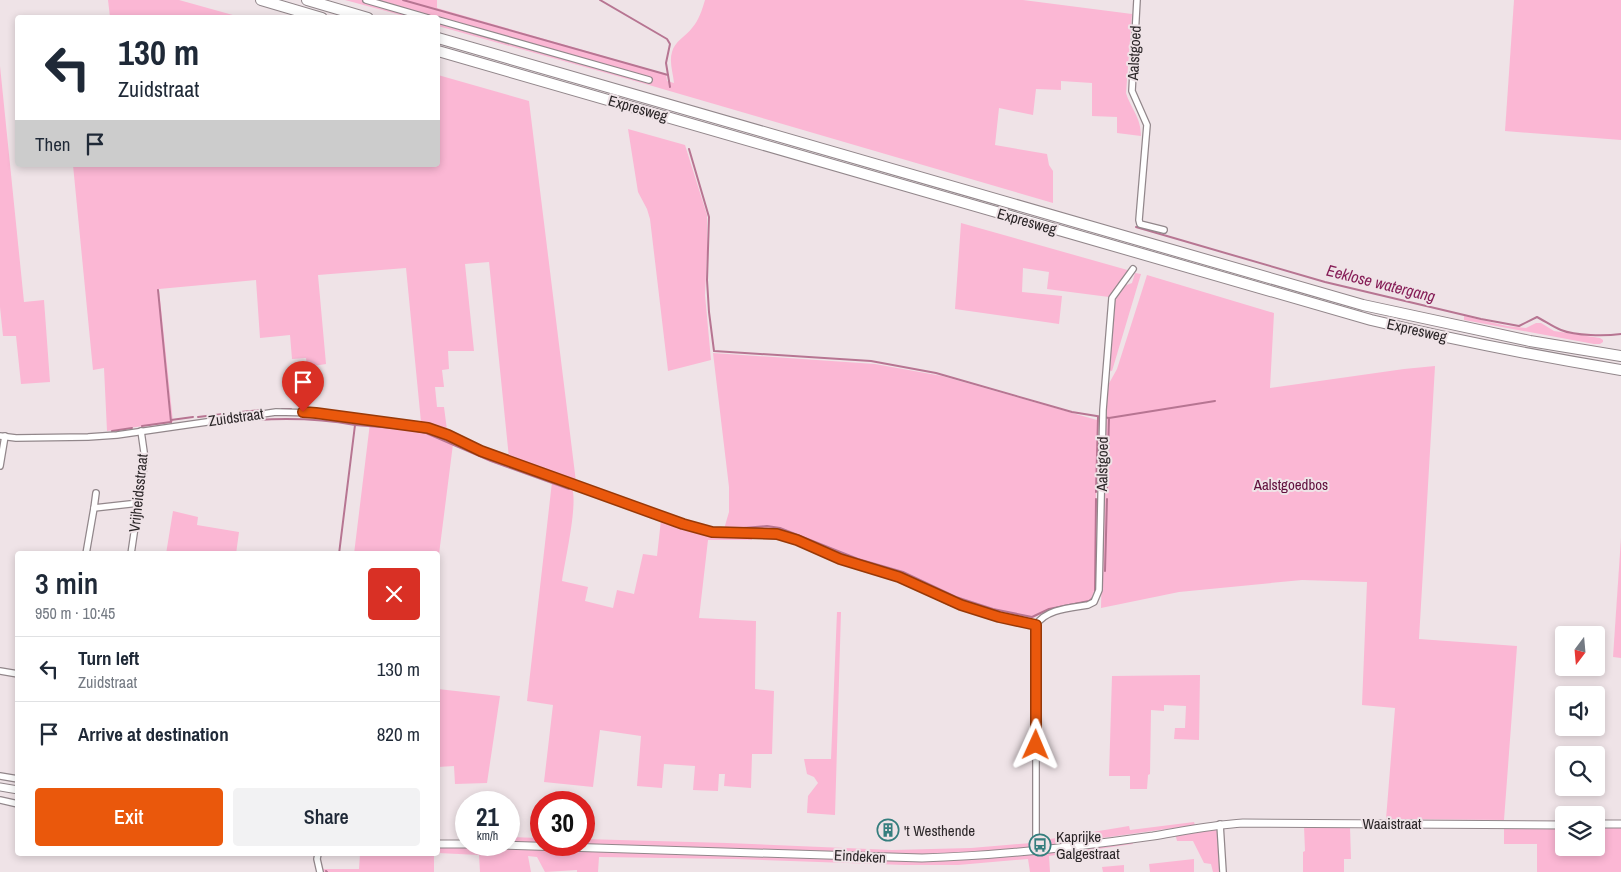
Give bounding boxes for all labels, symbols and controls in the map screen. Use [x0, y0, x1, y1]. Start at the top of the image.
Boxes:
street label: Aalstgoed [1122, 25, 1146, 82]
text: 130 m [118, 29, 199, 76]
icon: left [35, 35, 100, 100]
text: Zuidstraat [118, 74, 199, 104]
street label: Expresweg [606, 90, 670, 127]
icon: arrive [81, 130, 109, 158]
text: Then [35, 131, 71, 157]
street label: Expresweg [995, 203, 1059, 240]
water label: Eeklose watergang [1324, 259, 1438, 307]
street label: Expresweg [1385, 313, 1449, 347]
pin [282, 361, 324, 412]
icon: arrive [289, 368, 317, 396]
street label: Zuidstraat [207, 403, 265, 431]
street label: Aalstgoed [1091, 436, 1113, 493]
street label: Vrijheidsstraat [123, 452, 153, 533]
park label: Aalstgoedbos [1253, 474, 1328, 495]
text: 3 min [35, 563, 98, 603]
button: close [368, 568, 420, 620]
text: 950 m · 10:45 [35, 602, 115, 624]
north arrow [1555, 626, 1605, 676]
map controls [1555, 626, 1605, 856]
text: Turn left [78, 645, 139, 671]
icon: left [35, 655, 63, 683]
text: 130 m [377, 656, 420, 682]
text: Zuidstraat [78, 671, 137, 693]
button: sound [1555, 686, 1605, 736]
position arrow [1009, 718, 1061, 770]
icon: arrive [35, 720, 63, 748]
text: Arrive at destination [78, 721, 229, 747]
text: 820 m [377, 721, 420, 747]
button: search [1555, 746, 1605, 796]
button: Exit [35, 788, 223, 846]
button: Share [233, 788, 420, 846]
speed limit sign: 30 [530, 791, 595, 856]
text: 21 [476, 800, 499, 834]
button: layers [1555, 806, 1605, 856]
street label: Waaistraat [1362, 813, 1422, 834]
building icon: 't Westhende [876, 818, 900, 842]
place label: 't Westhende [904, 820, 975, 841]
place label: Kaprijke Galgestraat [1056, 826, 1120, 864]
text: km/h [477, 828, 498, 844]
bus stop icon: Kaprijke Galgestraat [1028, 833, 1052, 857]
street label: Eindeken [833, 844, 887, 868]

